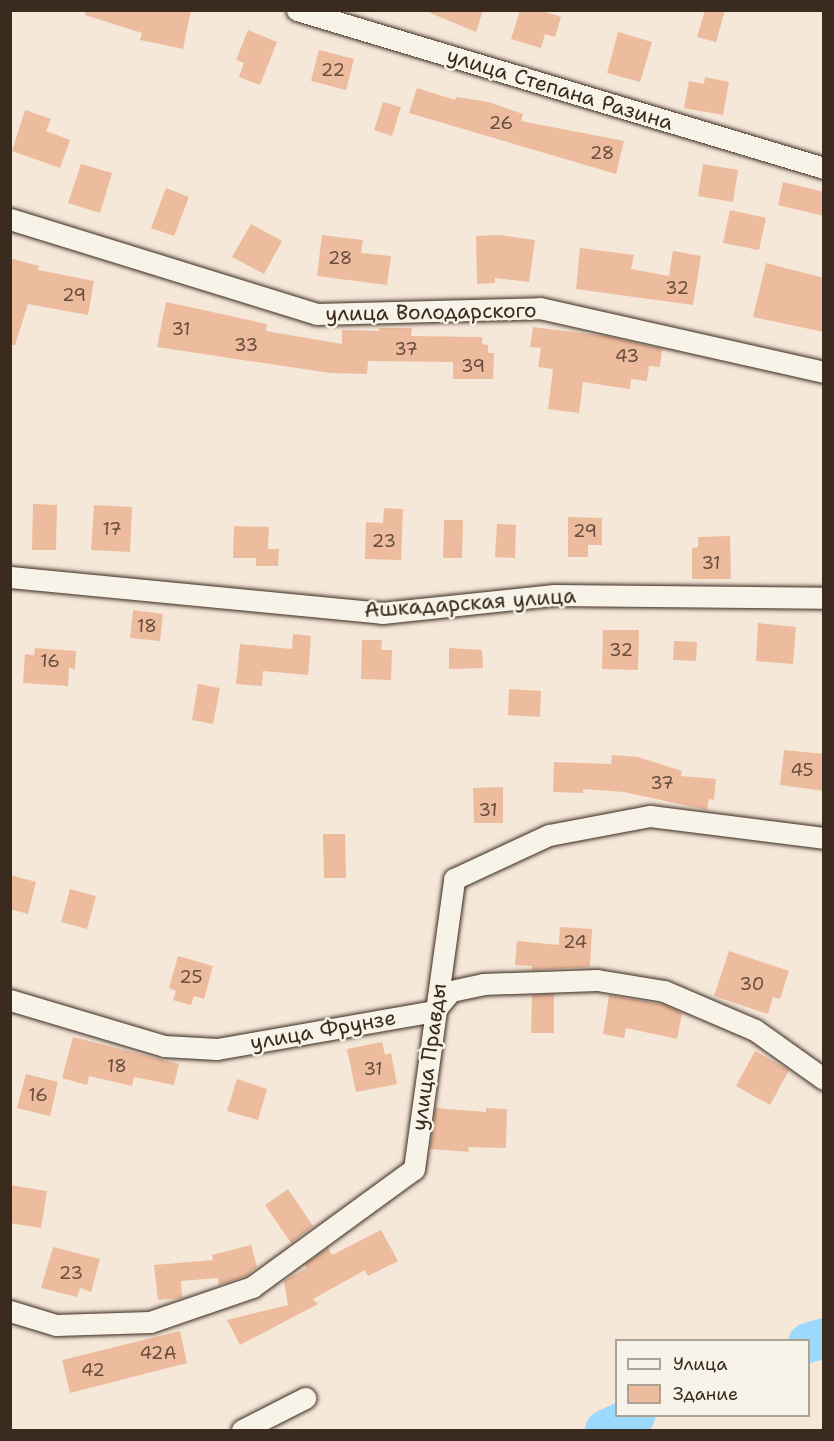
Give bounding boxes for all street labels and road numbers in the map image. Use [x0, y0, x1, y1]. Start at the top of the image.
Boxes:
street label: улица Степана Разина [444, 43, 676, 135]
street label: улица Володарского [325, 298, 537, 326]
street label: Ашкадарская улица [363, 583, 577, 623]
street label: улица Правды [406, 982, 452, 1132]
street label: улица Фрунзе [248, 1005, 398, 1055]

